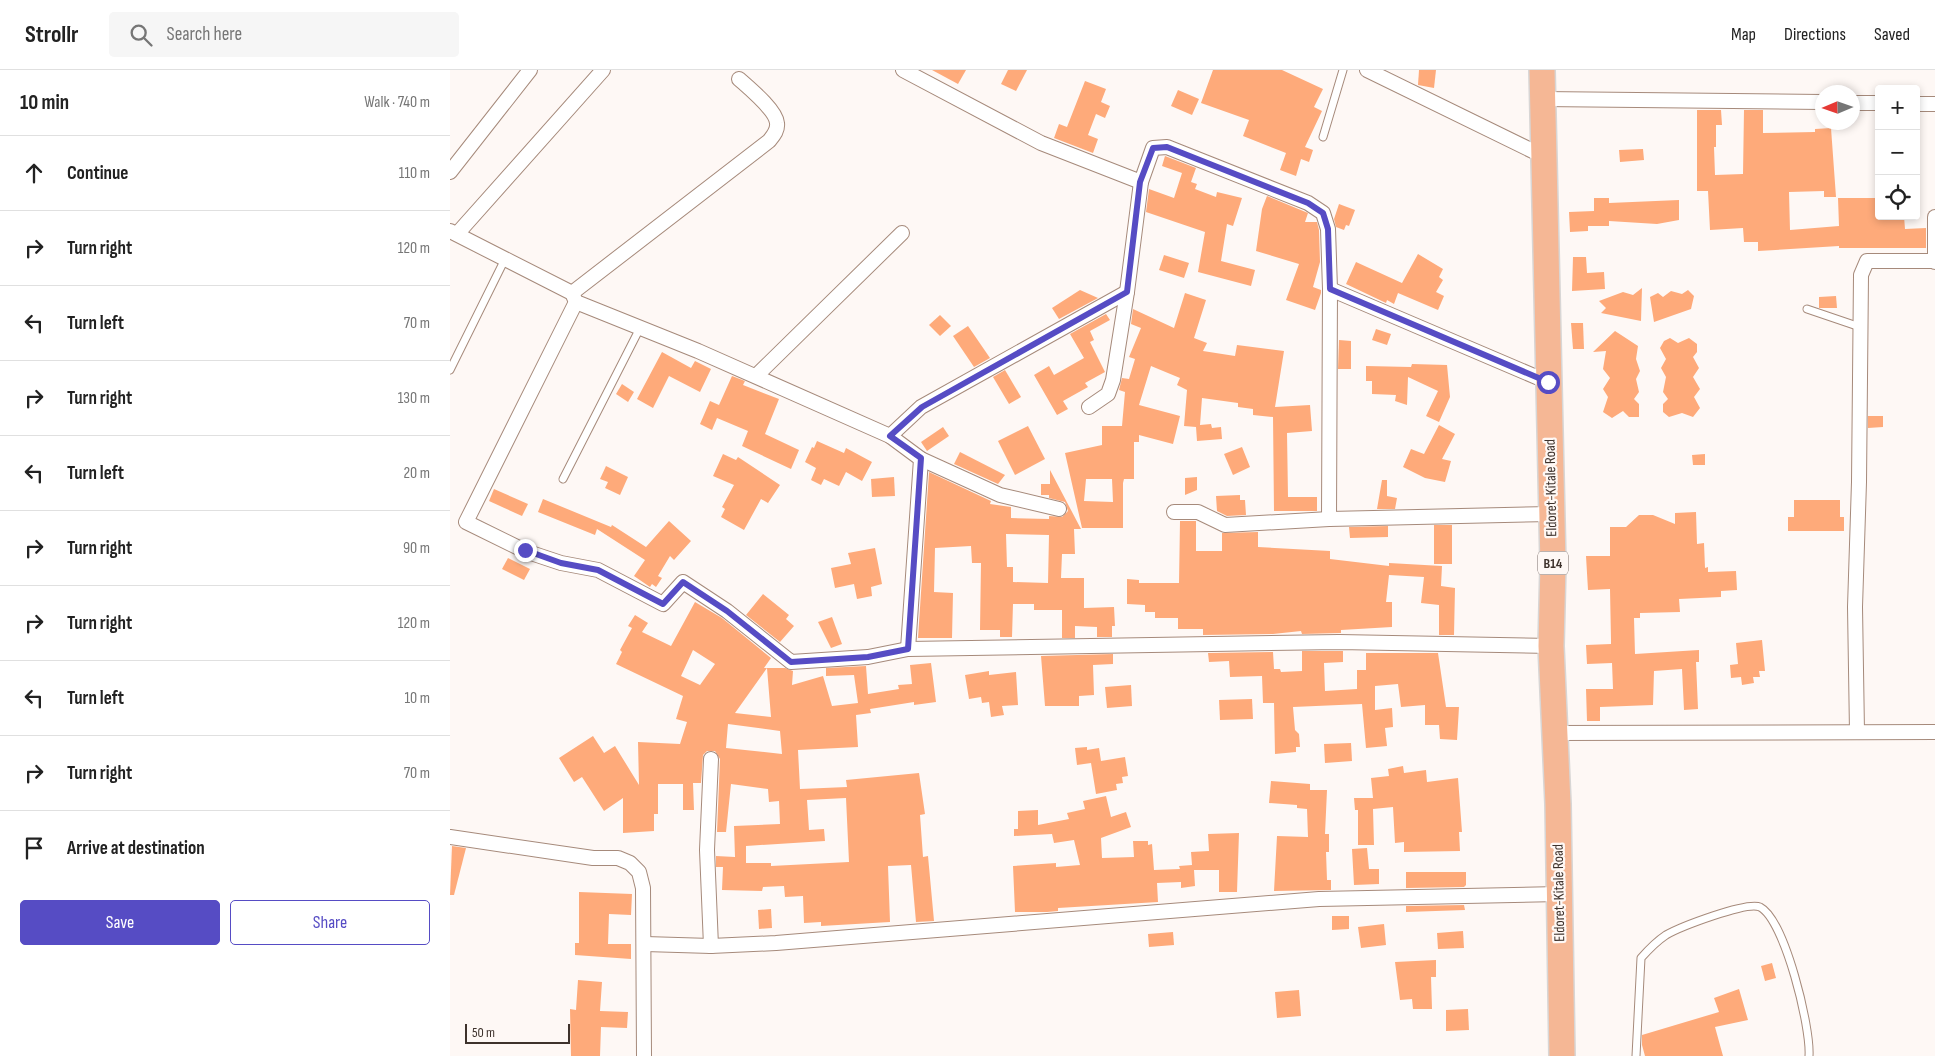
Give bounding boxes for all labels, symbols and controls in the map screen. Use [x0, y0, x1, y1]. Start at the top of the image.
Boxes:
search box [109, 12, 459, 57]
text: Strollr [25, 20, 79, 49]
icon: search [127, 21, 155, 49]
text: Search here [167, 23, 242, 46]
text: Map [1731, 24, 1756, 45]
text: Directions [1784, 24, 1846, 45]
text: Saved [1874, 24, 1910, 45]
north arrow [1815, 85, 1860, 130]
map controls [1875, 85, 1920, 220]
button: + [1875, 85, 1920, 130]
text: 10 min [20, 90, 69, 115]
text: Walk · 740 m [364, 93, 430, 112]
button: − [1875, 130, 1920, 175]
icon: ahead [20, 159, 48, 187]
text: Continue [67, 162, 128, 185]
text: 110 m [399, 164, 430, 183]
button: locate [1875, 175, 1920, 220]
icon: right [20, 234, 48, 262]
text: Turn right [67, 237, 132, 260]
text: 120 m [398, 239, 430, 258]
icon: left [20, 309, 48, 337]
text: Turn left [67, 312, 124, 335]
text: 70 m [404, 314, 430, 333]
route start [1537, 371, 1560, 394]
icon: right [20, 384, 48, 412]
text: Turn right [67, 387, 132, 410]
text: 130 m [398, 389, 430, 408]
street label: Eldoret-Kitale Road [1541, 439, 1561, 537]
icon: left [20, 459, 48, 487]
text: Turn left [67, 462, 124, 485]
text: 20 m [403, 464, 430, 483]
icon: right [20, 534, 48, 562]
text: Turn right [67, 537, 132, 560]
text: 90 m [403, 539, 430, 558]
route end [514, 539, 537, 562]
road number: B14 [1538, 552, 1568, 574]
icon: right [20, 609, 48, 637]
text: Turn right [67, 612, 132, 635]
text: 120 m [398, 614, 430, 633]
icon: left [20, 684, 48, 712]
text: Turn left [67, 687, 124, 710]
text: 10 m [404, 689, 430, 708]
icon: right [20, 759, 48, 787]
text: Turn right [67, 762, 132, 785]
text: 70 m [404, 764, 430, 783]
icon: arrive [20, 834, 48, 862]
text: Arrive at destination [67, 837, 205, 860]
street label: Eldoret-Kitale Road [1549, 844, 1569, 942]
button: Save [20, 900, 220, 945]
button: Share [230, 900, 430, 945]
scale bar [465, 1021, 570, 1044]
text: 50 m [472, 1024, 495, 1041]

